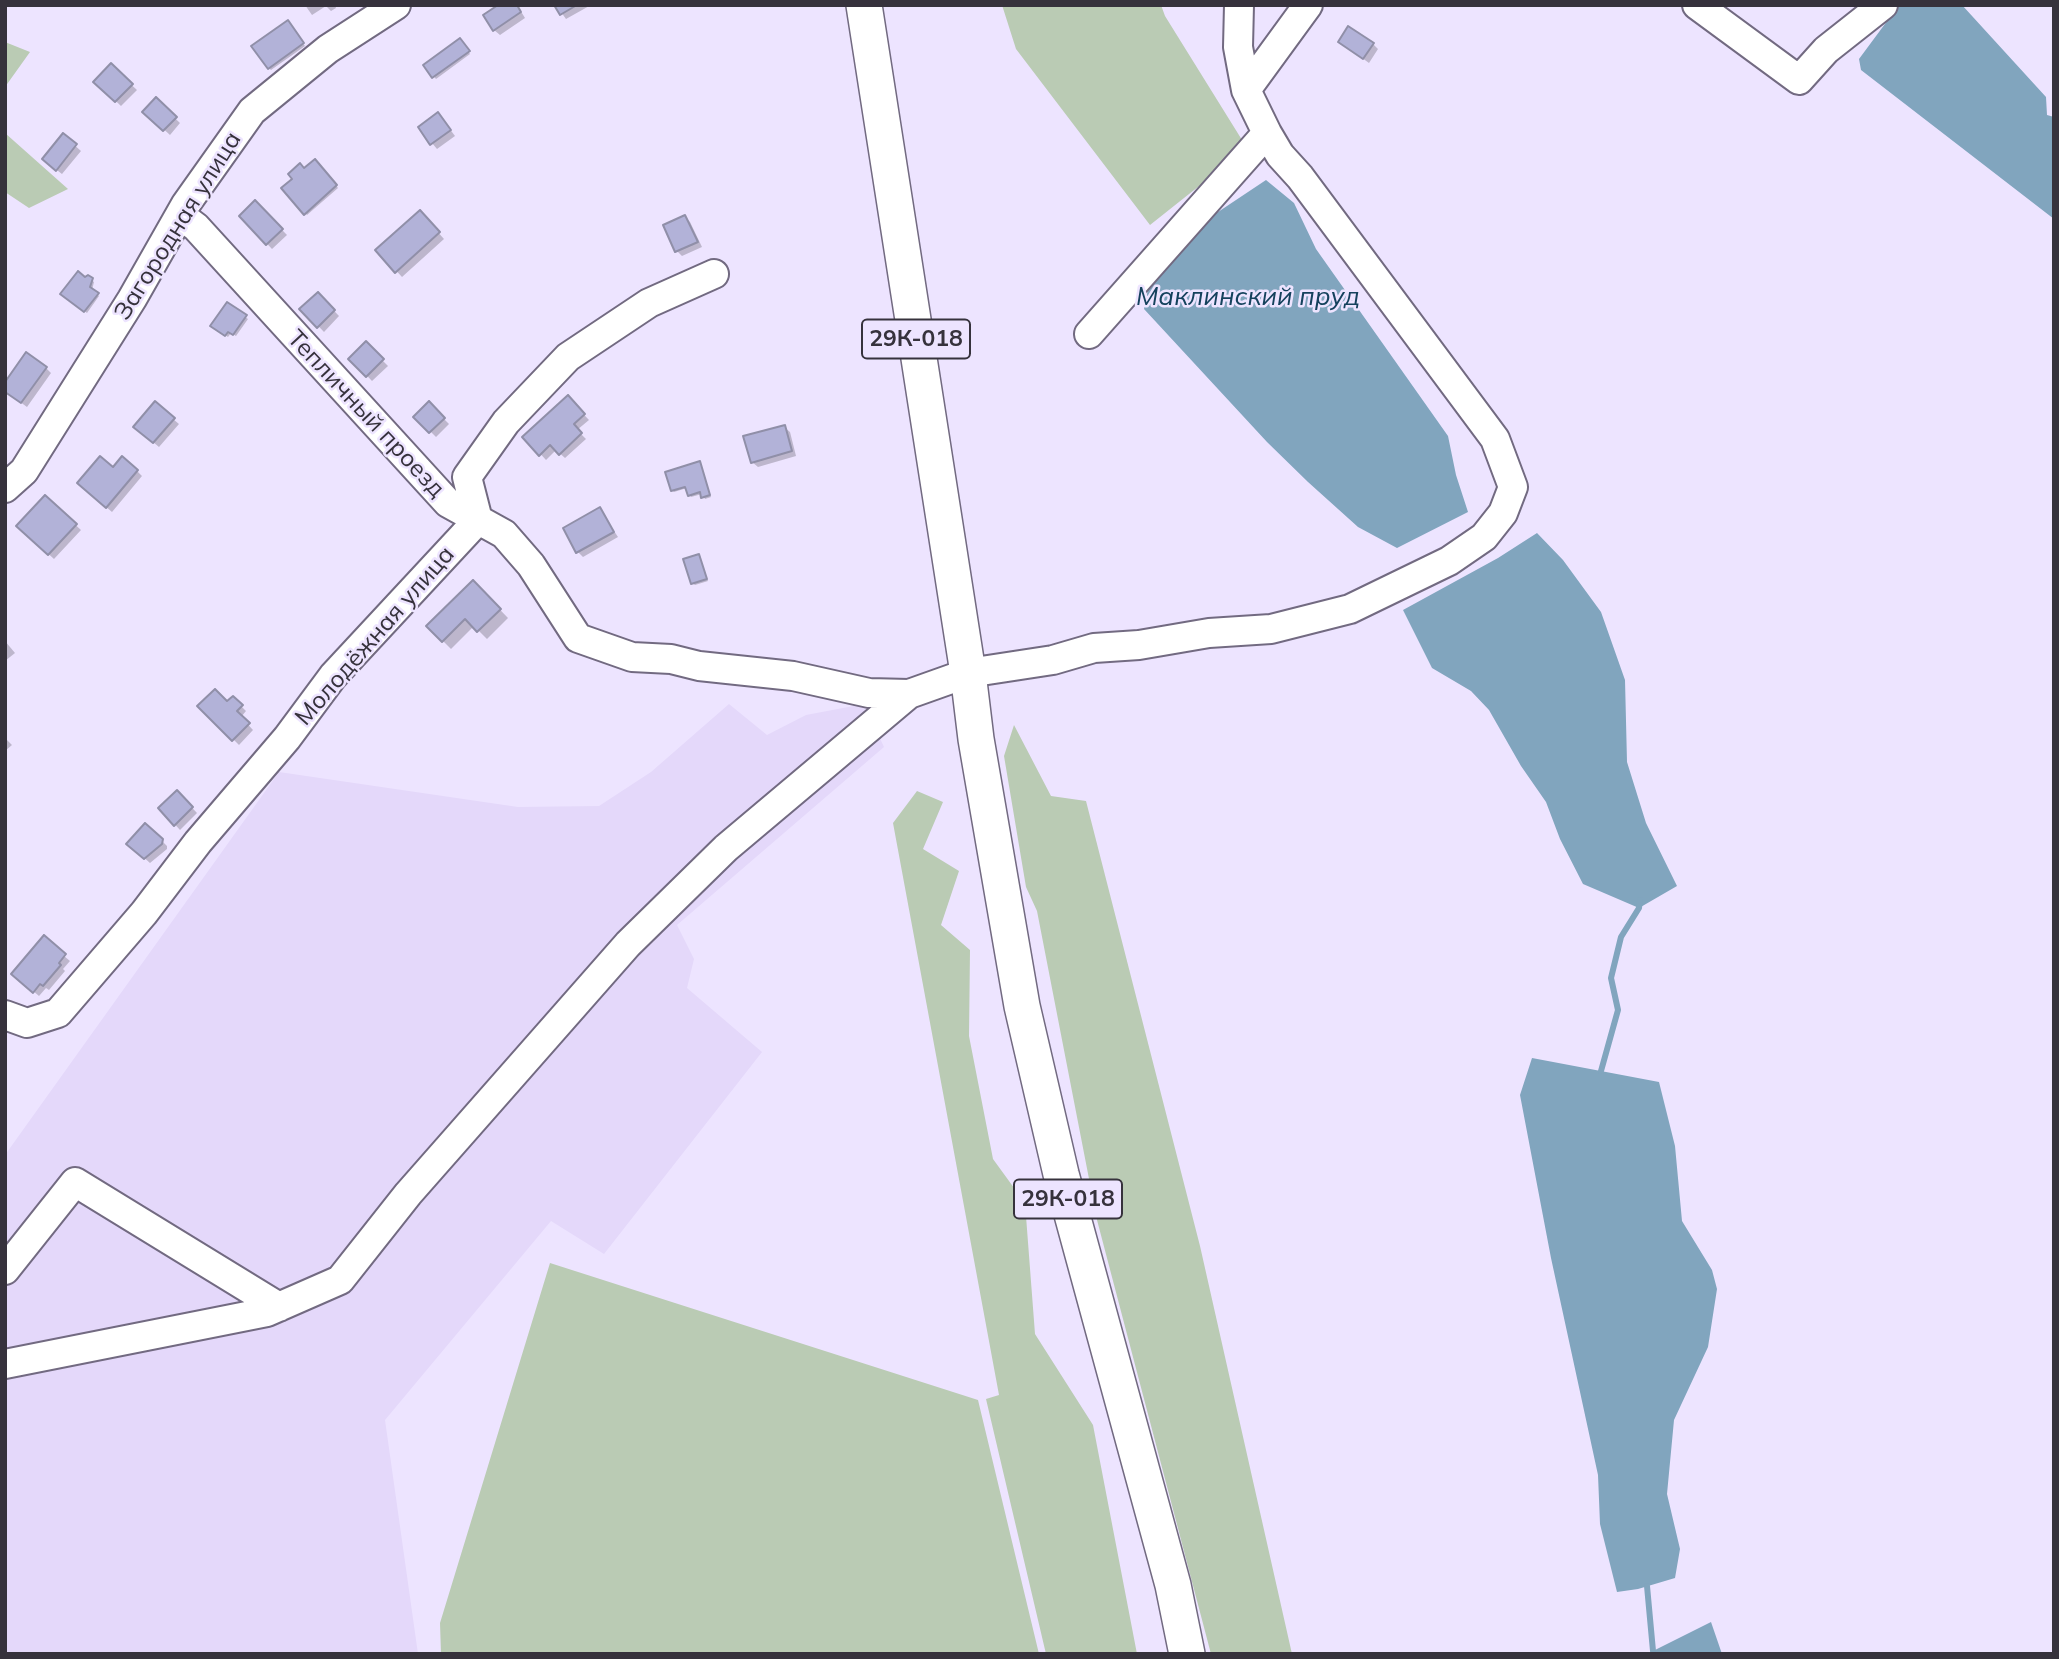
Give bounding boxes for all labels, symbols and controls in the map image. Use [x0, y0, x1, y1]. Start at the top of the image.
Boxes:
street label: Загородная улица [108, 127, 248, 325]
water label: Маклинский пруд [1136, 281, 1360, 313]
road number: 29К-018 [862, 320, 970, 358]
street label: Тепличный проезд [281, 324, 451, 504]
street label: Молодёжная улица [289, 541, 461, 731]
road number: 29К-018 [1014, 1180, 1122, 1218]

